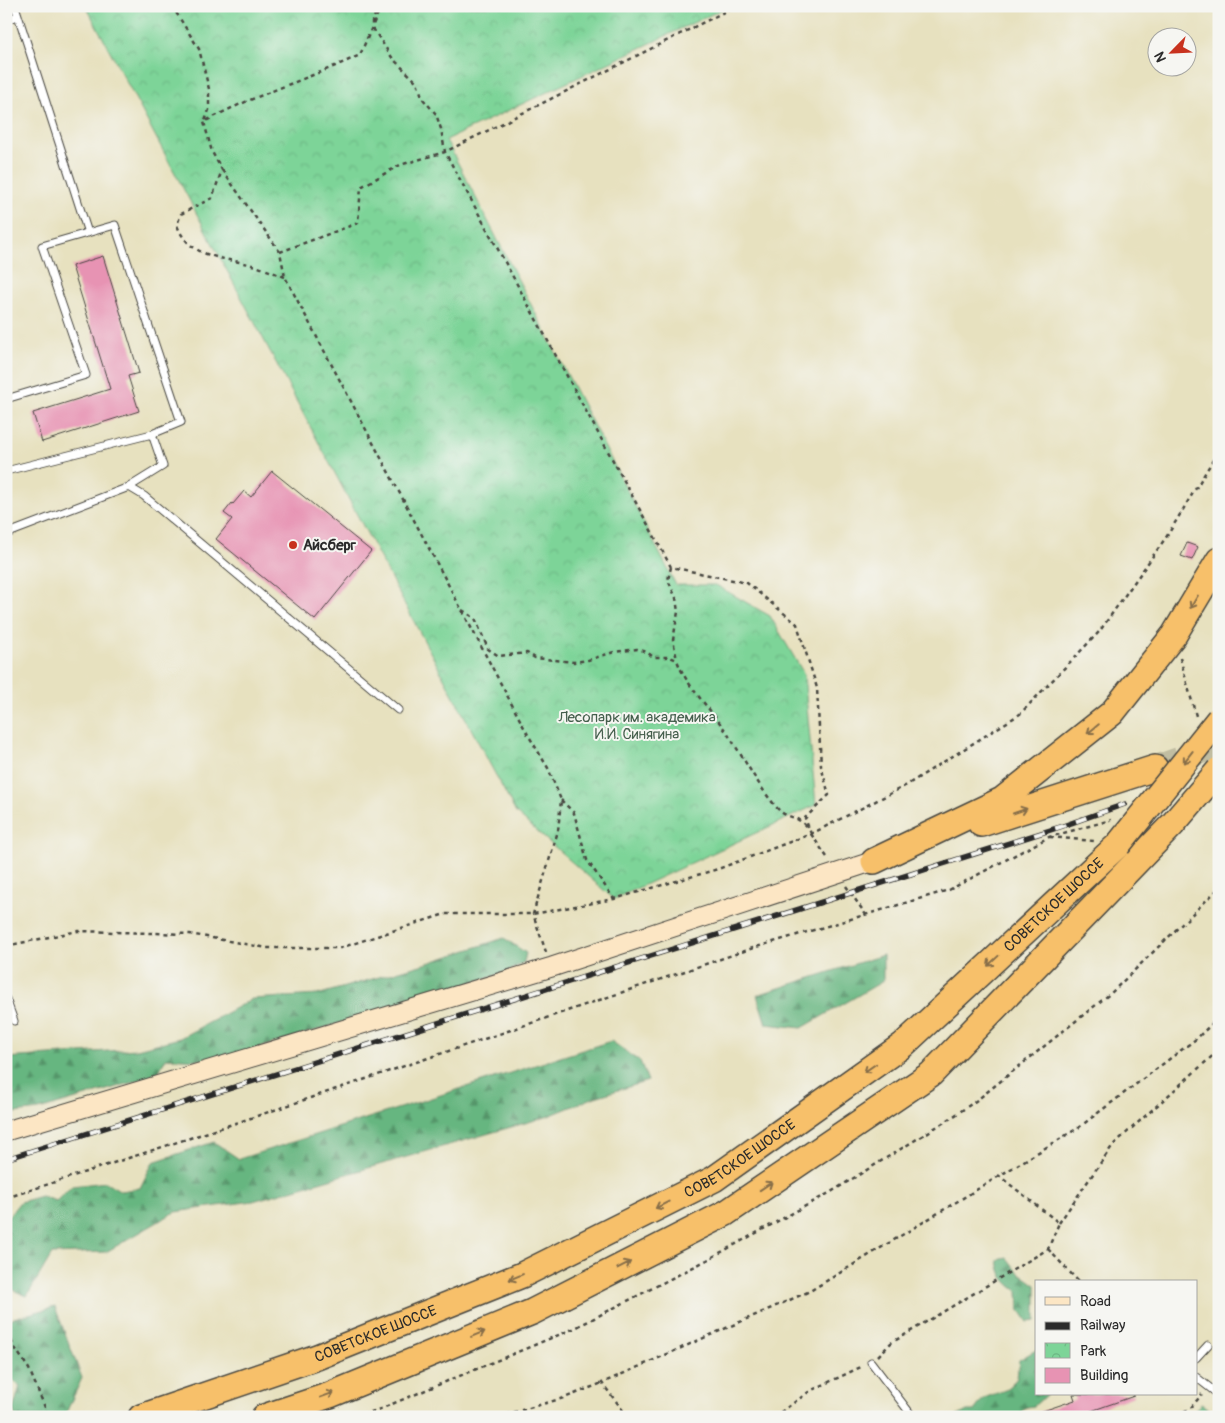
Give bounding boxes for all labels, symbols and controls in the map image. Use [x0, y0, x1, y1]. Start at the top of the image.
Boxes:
north arrow [1148, 28, 1198, 78]
text: N [1151, 49, 1170, 65]
place label: Айсберг [303, 536, 357, 555]
marker: Айсберг [287, 539, 299, 551]
one-way arrow [1188, 595, 1198, 609]
park label: Лесопарк им. академика И.И. Синягина [557, 708, 716, 744]
one-way arrow [1087, 723, 1100, 734]
one-way arrow [1183, 750, 1194, 763]
one-way arrow [1012, 806, 1027, 815]
street label: СОВЕТСКОЕ ШОССЕ [1000, 854, 1108, 956]
one-way arrow [986, 956, 999, 967]
one-way arrow [863, 1063, 877, 1073]
street label: СОВЕТСКОЕ ШОССЕ [681, 1115, 800, 1202]
one-way arrow [759, 1181, 773, 1191]
one-way arrow [655, 1201, 670, 1210]
one-way arrow [617, 1260, 632, 1270]
one-way arrow [509, 1273, 524, 1283]
legend [1035, 1280, 1198, 1396]
text: Road [1080, 1292, 1111, 1311]
street label: СОВЕТСКОЕ ШОССЕ [312, 1301, 440, 1367]
text: Railway [1080, 1316, 1126, 1335]
one-way arrow [469, 1329, 485, 1338]
text: Park [1080, 1342, 1107, 1361]
text: Building [1080, 1366, 1128, 1385]
one-way arrow [319, 1390, 334, 1399]

